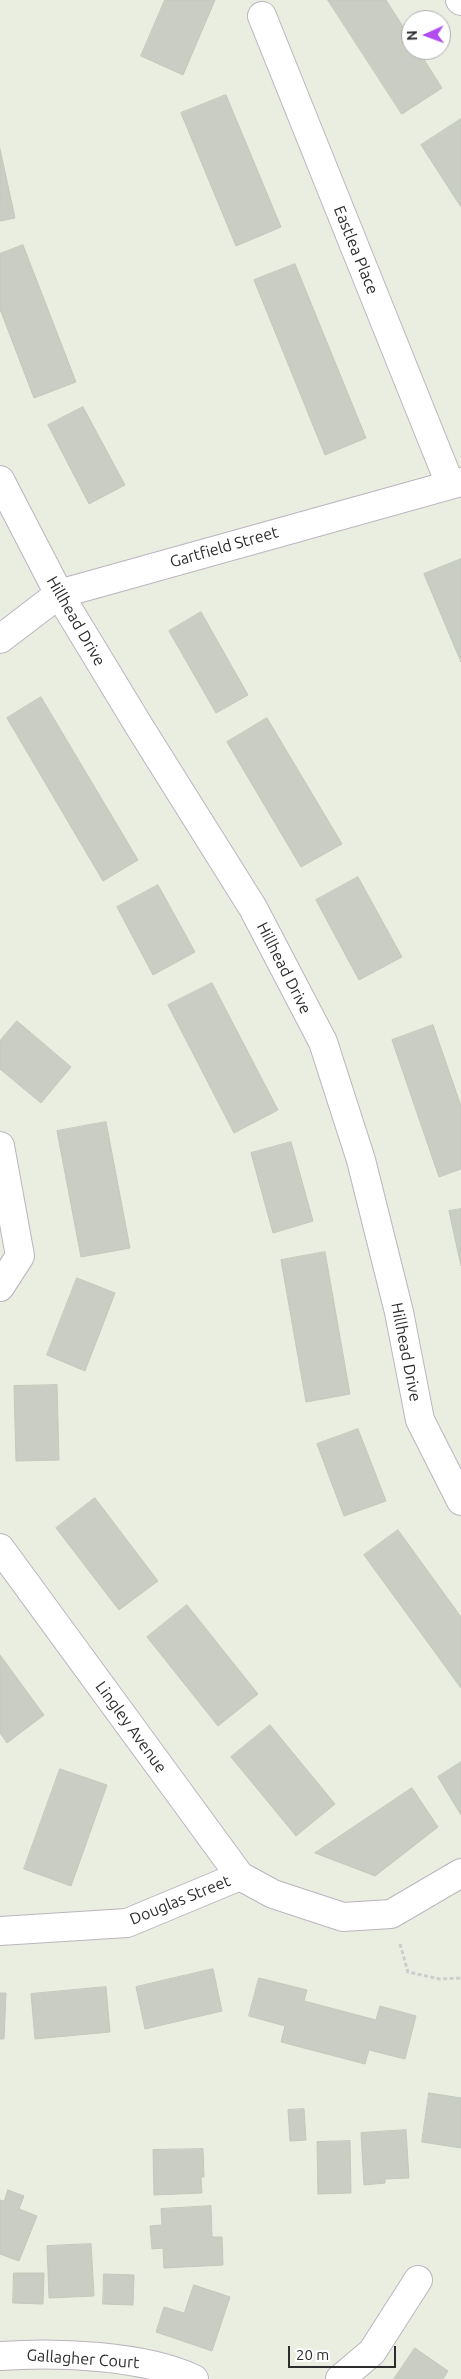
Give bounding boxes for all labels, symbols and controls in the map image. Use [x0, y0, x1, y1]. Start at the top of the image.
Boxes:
north arrow [401, 10, 451, 60]
text: N [404, 30, 420, 41]
street label: Eastlea Place [330, 203, 382, 297]
street label: Gartfield Street [168, 522, 280, 572]
street label: Hillhead Drive [43, 573, 109, 669]
street label: Hillhead Drive [253, 919, 315, 1017]
street label: Hillhead Drive [387, 1301, 425, 1403]
street label: Lingley Avenue [91, 1677, 171, 1777]
street label: Douglas Street [127, 1871, 233, 1929]
scale bar [291, 2336, 398, 2368]
street label: Gallagher Court [26, 2345, 140, 2373]
text: 20 m [296, 2346, 329, 2363]

